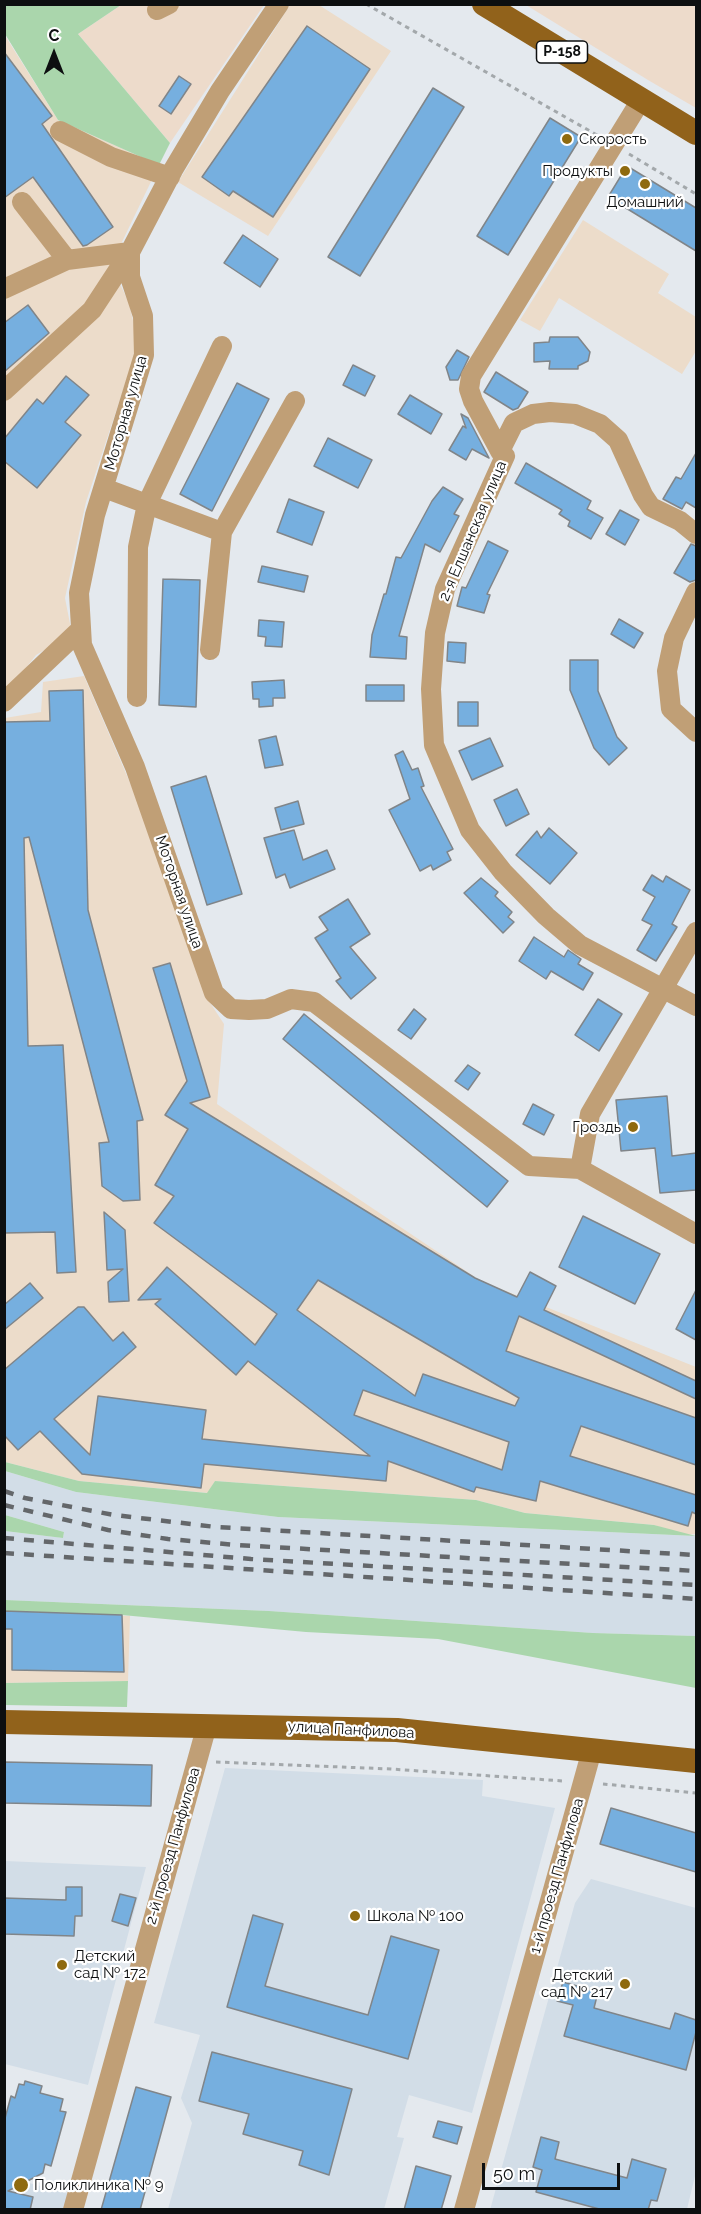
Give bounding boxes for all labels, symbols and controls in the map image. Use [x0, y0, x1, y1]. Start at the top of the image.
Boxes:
north arrow [24, 24, 84, 84]
text: С [49, 26, 59, 45]
road number: Р-158 [536, 41, 588, 63]
place label: Скорость [579, 130, 646, 148]
marker: Скорость [560, 132, 574, 146]
place label: Продукты [542, 162, 613, 180]
marker: Продукты [618, 164, 632, 178]
marker: Домашний [638, 177, 652, 191]
place label: Домашний [606, 193, 684, 211]
street label: Моторная улица [101, 354, 151, 472]
street label: 2-я Елшанская улица [435, 458, 511, 604]
street label: Моторная улица [151, 833, 207, 951]
place label: Гроздь [572, 1118, 621, 1136]
marker: Гроздь [626, 1120, 640, 1134]
street label: улица Панфилова [287, 1718, 415, 1742]
street label: 2-й проезд Панфилова [142, 1765, 204, 1927]
street label: 1-й проезд Панфилова [526, 1796, 588, 1956]
place label: Школа № 100 [367, 1907, 464, 1925]
marker: Школа № 100 [348, 1909, 362, 1923]
place label: Детский сад № 172 [74, 1947, 146, 1982]
marker: Детский сад № 172 [55, 1958, 69, 1972]
place label: Детский сад № 217 [541, 1966, 613, 2001]
marker: Детский сад № 217 [618, 1977, 632, 1991]
scale bar [485, 2151, 623, 2189]
text: 50 m [493, 2163, 535, 2184]
marker: Поликлиника № 9 [12, 2176, 30, 2194]
place label: Поликлиника № 9 [34, 2176, 163, 2194]

